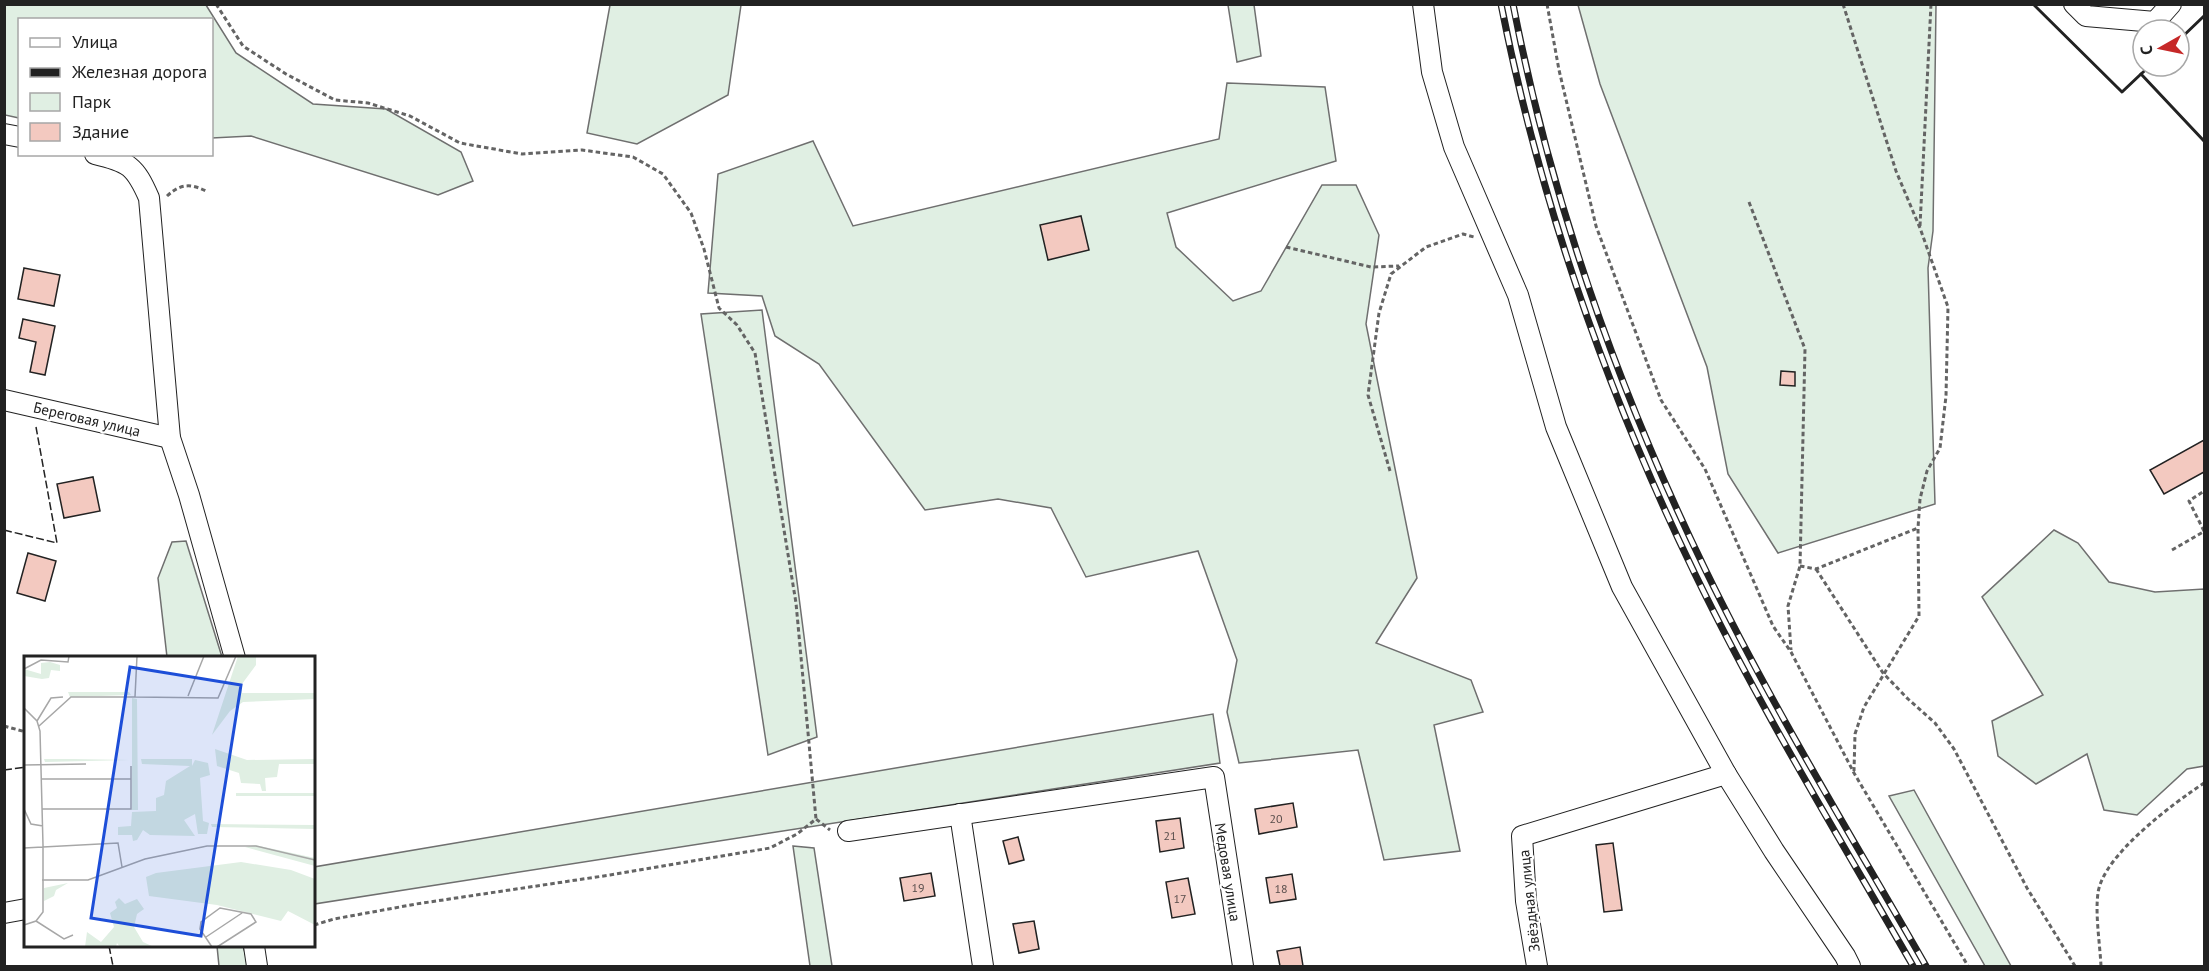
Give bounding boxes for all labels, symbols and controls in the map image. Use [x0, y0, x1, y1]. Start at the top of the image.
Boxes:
legend [18, 18, 213, 156]
north arrow [2131, 18, 2191, 78]
text: Улица [72, 30, 118, 53]
text: С [2136, 44, 2157, 56]
text: Железная дорога [71, 60, 207, 83]
text: Парк [72, 90, 112, 113]
text: Здание [72, 120, 129, 143]
street label: Береговая улица [32, 397, 142, 441]
inset map [24, 656, 315, 947]
house number: 20 [1269, 811, 1283, 826]
street label: Медовая улица [1211, 821, 1245, 923]
house number: 21 [1163, 828, 1177, 843]
street label: Звёздная улица [1514, 849, 1544, 953]
house number: 19 [911, 880, 925, 895]
house number: 18 [1274, 881, 1288, 896]
house number: 17 [1173, 891, 1187, 906]

